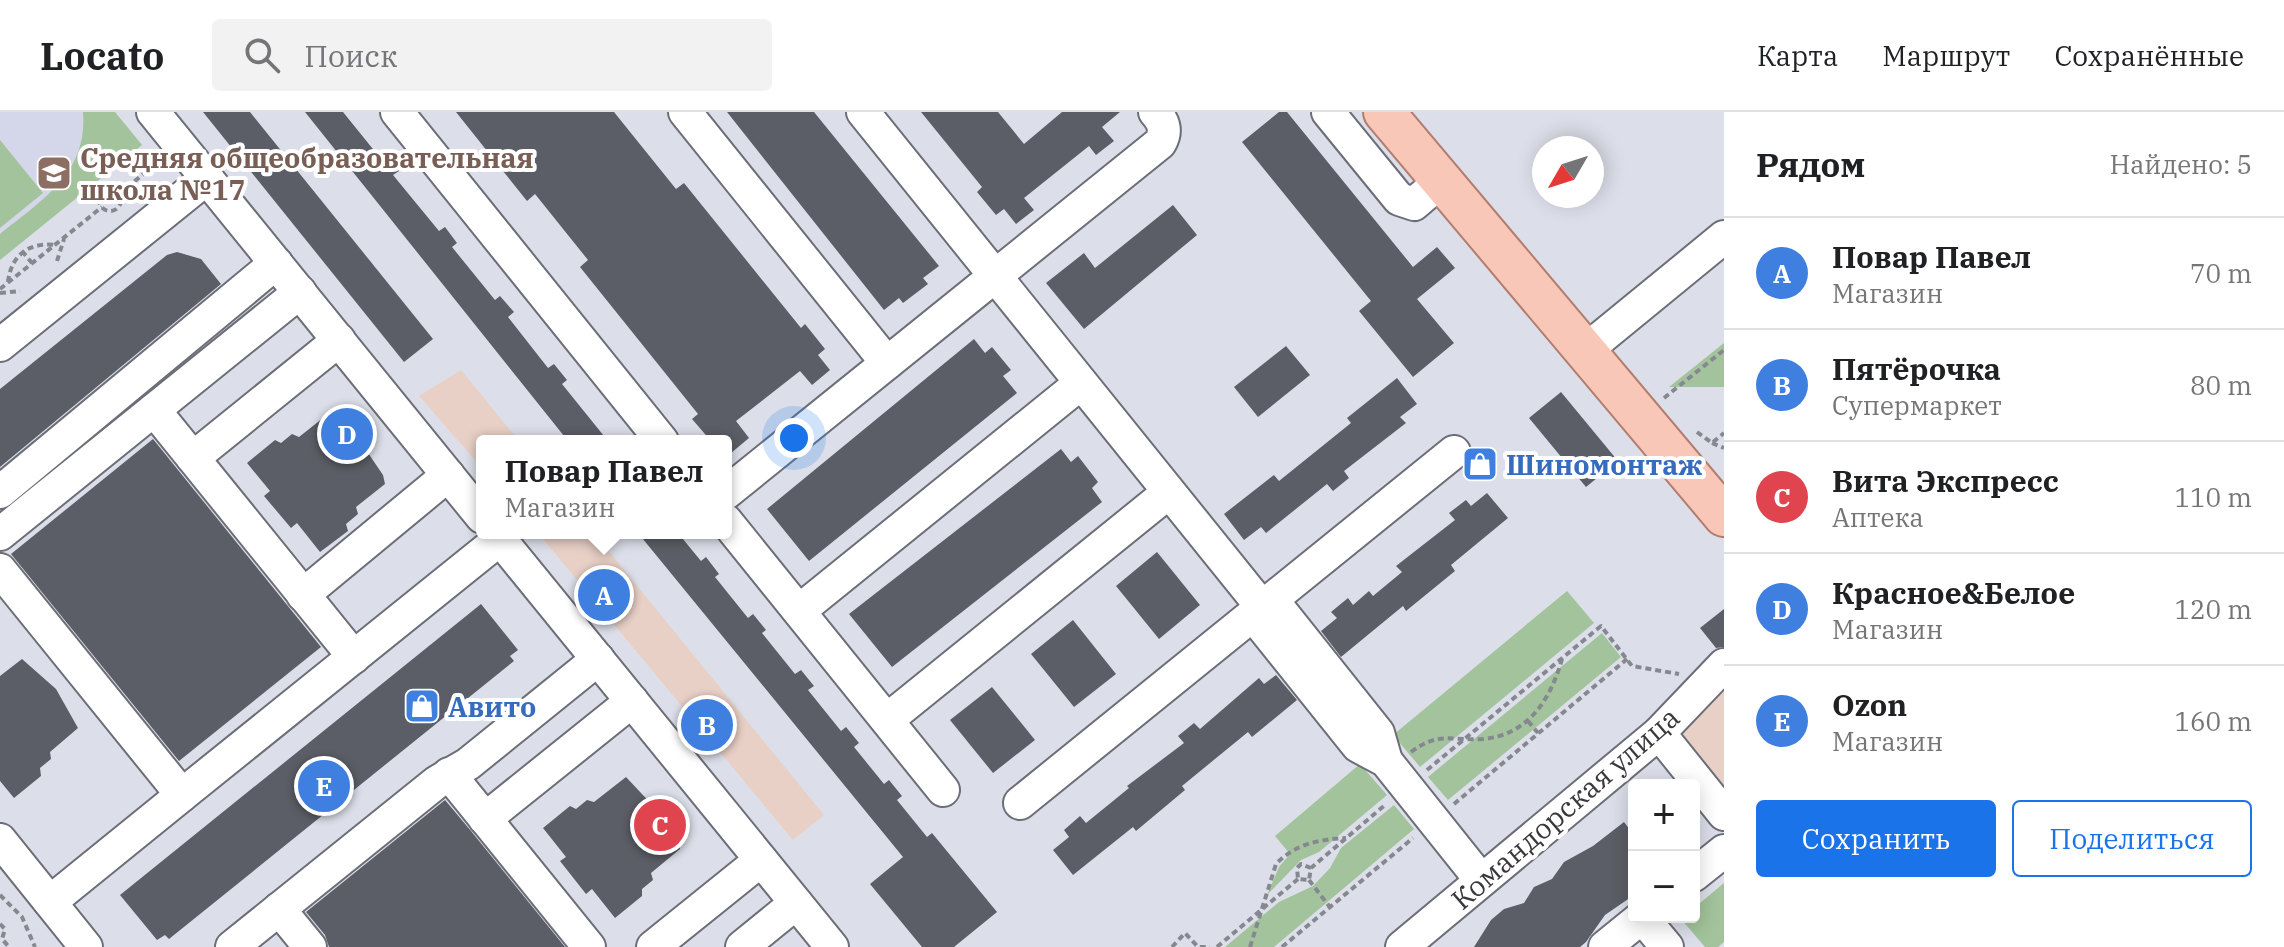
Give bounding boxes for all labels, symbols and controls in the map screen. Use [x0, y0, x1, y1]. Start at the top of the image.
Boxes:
search box [212, 19, 772, 91]
text: Locato [40, 31, 164, 80]
icon: search [240, 33, 284, 77]
text: Поиск [304, 36, 397, 75]
text: Карта [1757, 37, 1838, 74]
text: Маршрут [1882, 37, 2010, 74]
text: Сохранённые [2054, 37, 2244, 74]
north arrow [1532, 136, 1604, 208]
place label: Средняя общеобразовательная школа №17 [80, 139, 534, 208]
text: Рядом [1756, 142, 1865, 186]
text: Найдено: 5 [2110, 147, 2252, 181]
school or university icon: Средняя общеобразовательная школа №17 [35, 154, 73, 192]
text: Повар Павел [1832, 237, 2031, 276]
text: A [1773, 256, 1791, 290]
text: 70 m [2190, 256, 2252, 290]
text: Магазин [1832, 276, 1943, 310]
text: Пятёрочка [1832, 349, 2001, 388]
text: B [1773, 368, 1791, 402]
text: 80 m [2190, 368, 2252, 402]
text: Супермаркет [1832, 388, 2002, 422]
pin: D [321, 404, 373, 464]
your location [774, 418, 814, 458]
popup [476, 435, 732, 539]
shop icon: Шиномонтаж [1461, 445, 1499, 483]
place label: Шиномонтаж [1506, 446, 1702, 483]
text: Повар Павел [504, 451, 704, 490]
text: Вита Экспресс [1832, 461, 2059, 500]
text: C [1773, 480, 1791, 514]
text: 110 m [2174, 480, 2252, 514]
text: Магазин [504, 490, 616, 524]
text: Аптека [1832, 500, 1924, 534]
pin: A [578, 565, 630, 625]
text: Красное&Белое [1832, 573, 2075, 612]
text: D [1772, 592, 1792, 626]
text: 120 m [2174, 592, 2252, 626]
text: Магазин [1832, 612, 1943, 646]
text: Ozon [1832, 685, 1907, 724]
shop icon: Авито [403, 687, 441, 725]
place label: Авито [448, 688, 536, 725]
pin: B [681, 695, 733, 755]
street label: Командорская улица [1443, 699, 1687, 917]
text: E [1773, 704, 1791, 738]
text: 160 m [2174, 704, 2252, 738]
text: Магазин [1832, 724, 1943, 758]
pin: E [298, 756, 350, 816]
map controls [1628, 779, 1700, 923]
button: + [1628, 779, 1700, 851]
pin: C [634, 795, 686, 855]
button: Сохранить [1756, 800, 1996, 877]
button: Поделиться [2012, 800, 2252, 877]
button: − [1628, 851, 1700, 923]

